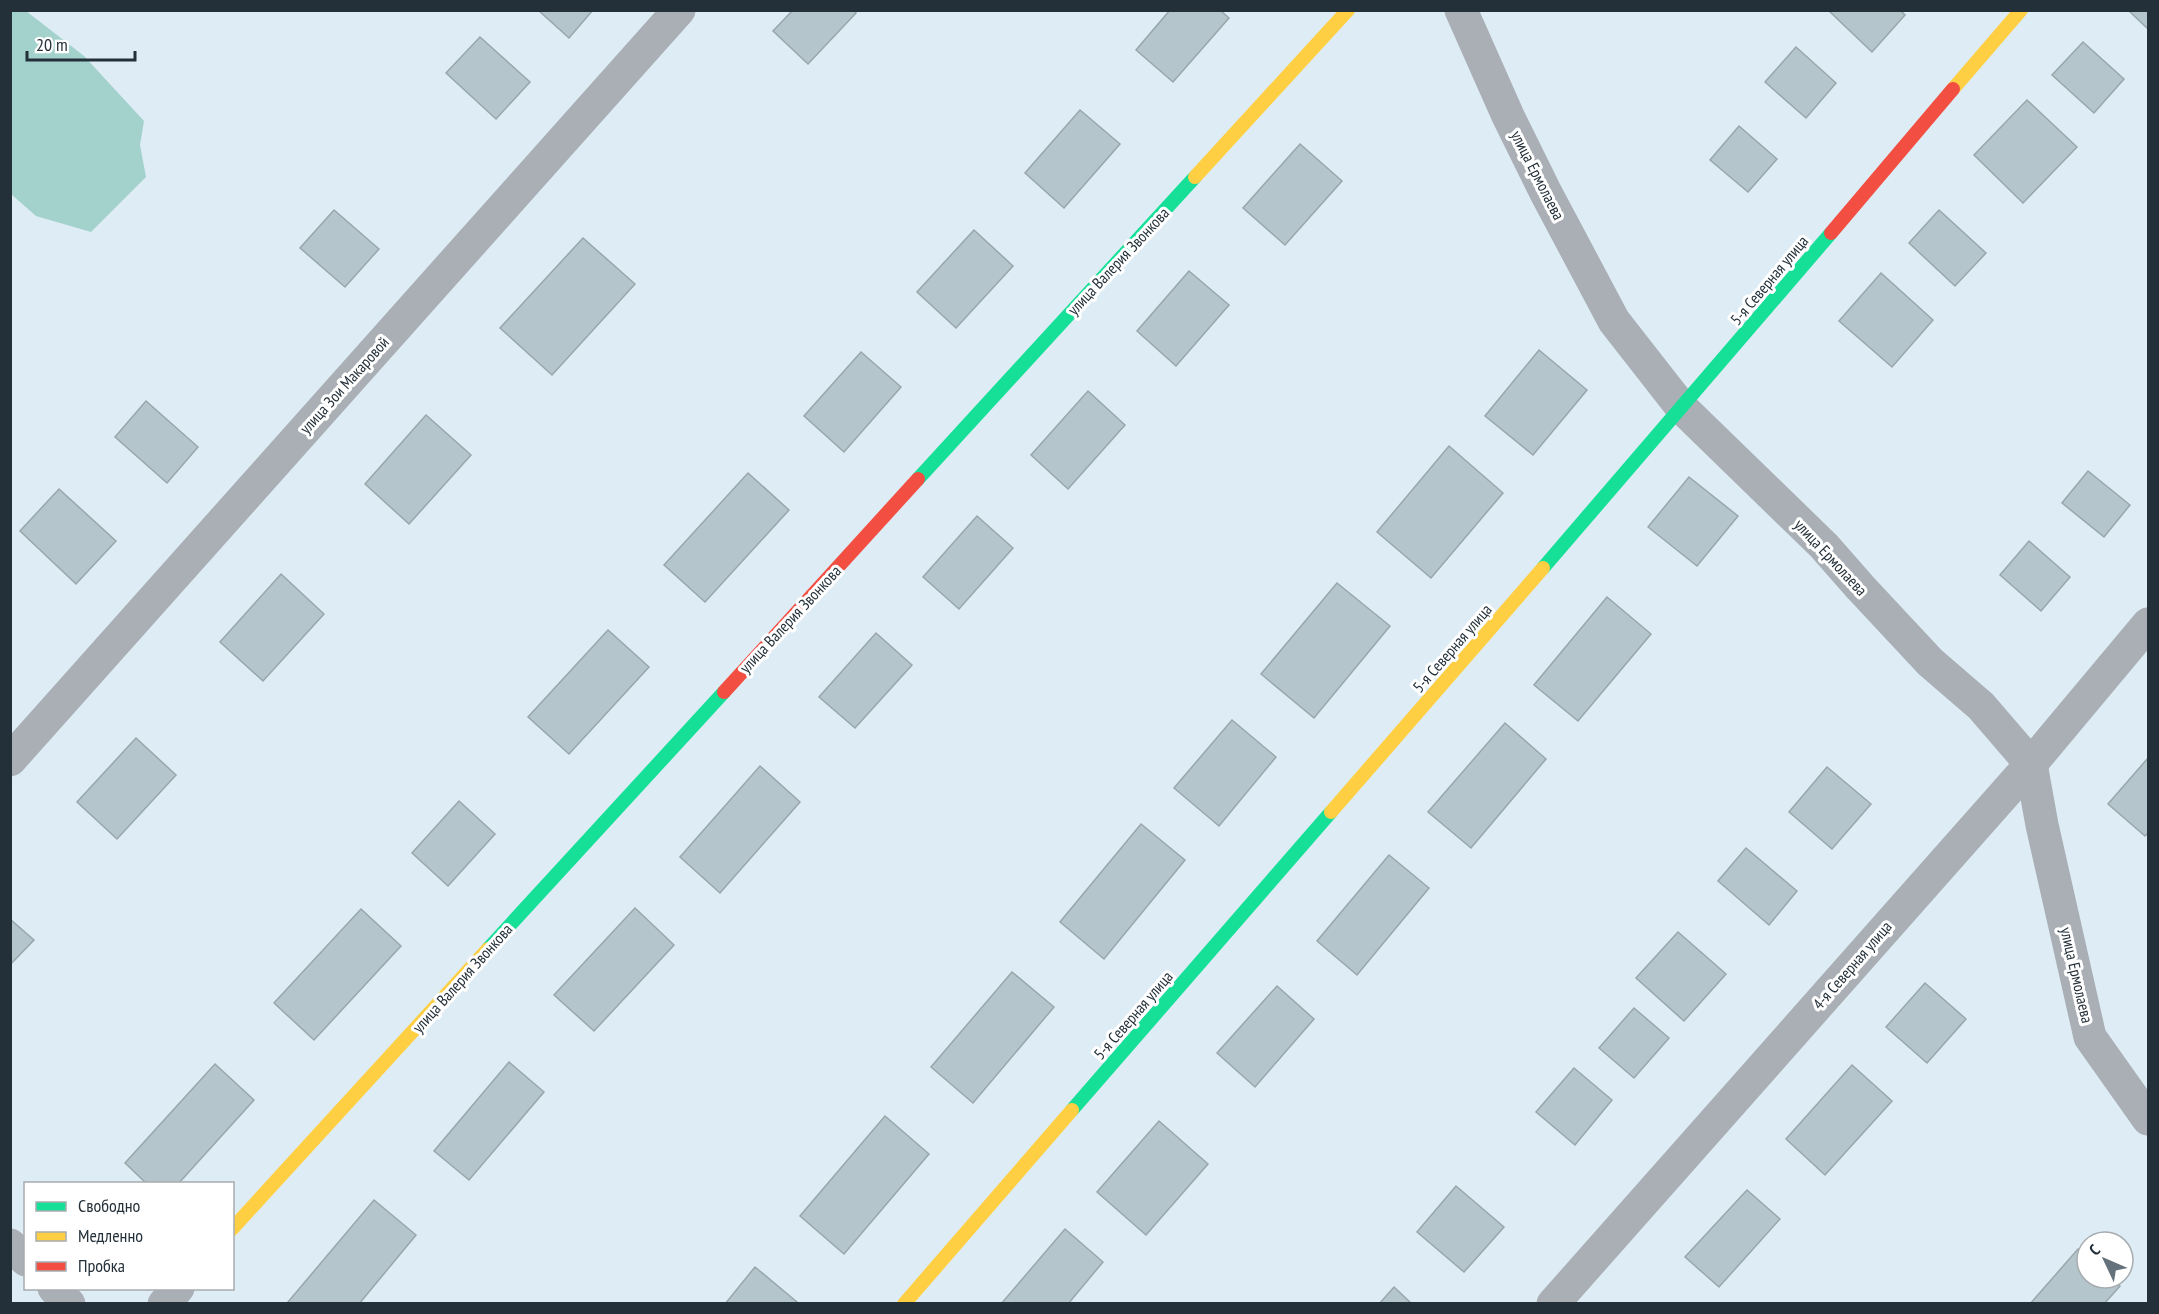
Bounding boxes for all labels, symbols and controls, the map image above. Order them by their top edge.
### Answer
scale bar [27,24,135,62]
text: 20 m [36,33,68,56]
street label: улица Ермолаева [1507,127,1569,223]
street label: улица Валерия Звонкова [1063,203,1173,319]
street label: 5-я Северная улица [1726,231,1812,329]
street label: улица Зои Макаровой [295,332,393,438]
street label: улица Ермолаева [1790,514,1872,600]
street label: улица Валерия Звонкова [735,561,845,677]
street label: 5-я Северная улица [1408,600,1496,696]
street label: 4-я Северная улица [1808,917,1896,1013]
street label: улица Валерия Звонкова [408,919,516,1037]
street label: улица Ермолаева [2056,925,2098,1025]
street label: 5-я Северная улица [1089,967,1177,1063]
legend [24,1182,234,1290]
text: Свободно [78,1194,141,1217]
text: Медленно [78,1224,143,1247]
north arrow [2075,1230,2135,1290]
text: С [2084,1240,2104,1259]
text: Пробка [78,1254,125,1277]

